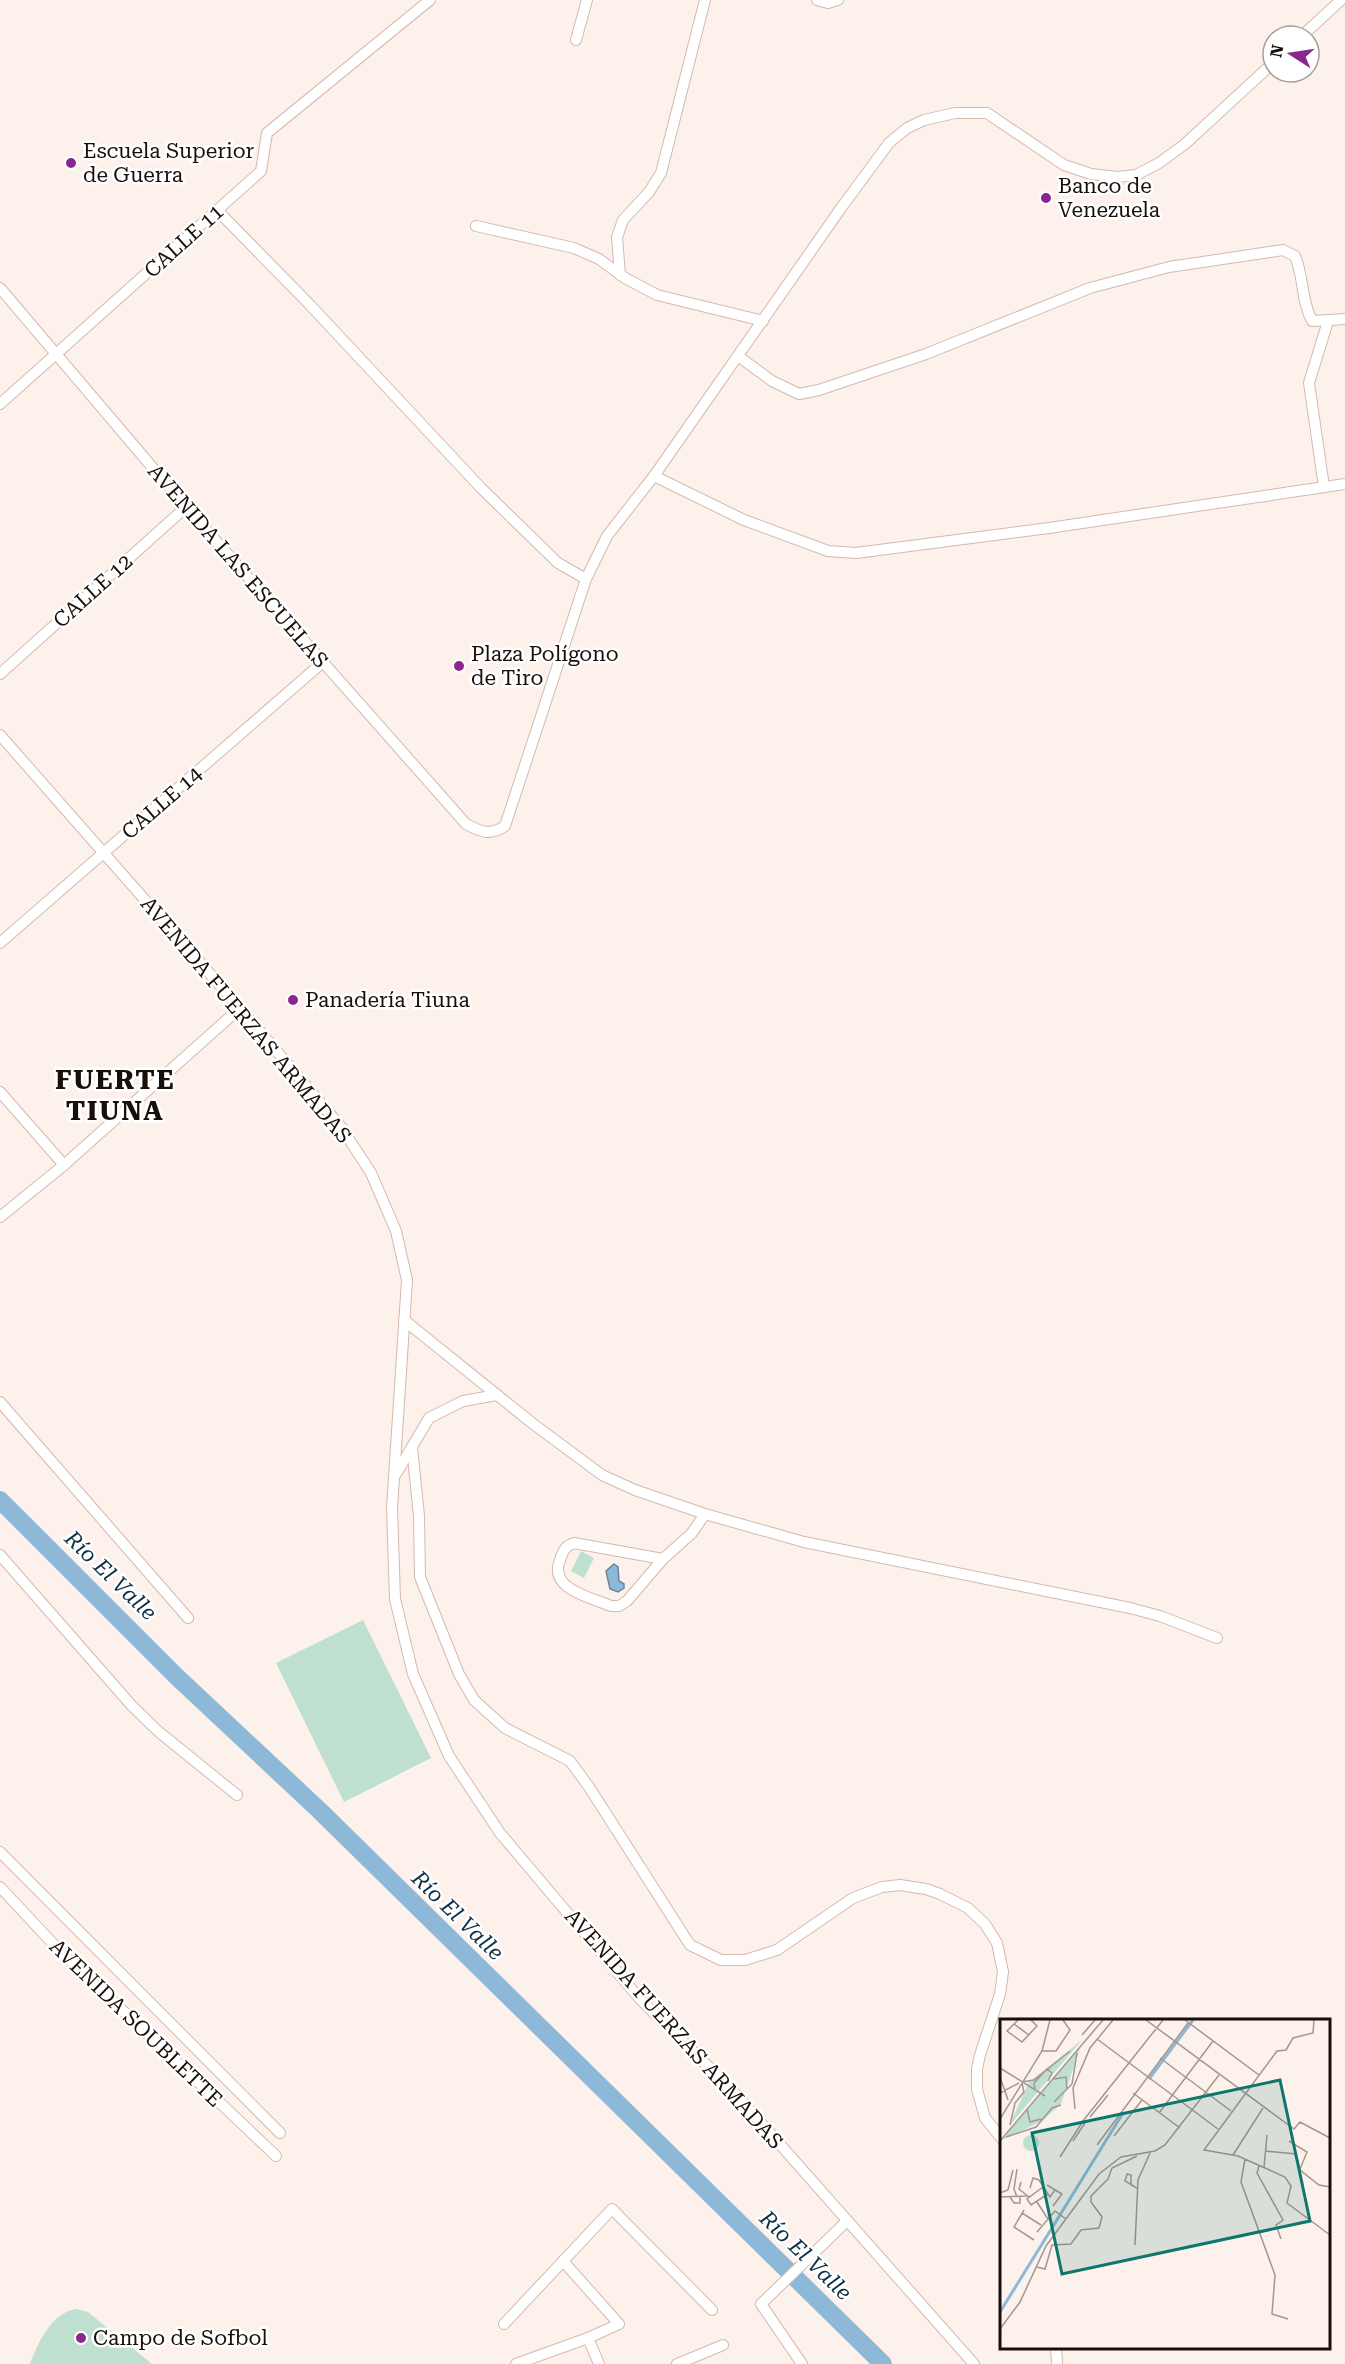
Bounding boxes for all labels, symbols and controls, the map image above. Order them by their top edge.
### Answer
north arrow [1261,24,1321,84]
text: N [1266,43,1287,59]
place label: Escuela Superior de Guerra [83,139,255,187]
marker: Escuela Superior de Guerra [64,156,78,170]
place label: Banco de Venezuela [1058,174,1161,222]
marker: Banco de Venezuela [1039,191,1053,205]
street label: CALLE 11 [140,199,228,283]
street label: AVENIDA LAS ESCUELAS [143,459,333,673]
street label: CALLE 12 [49,549,137,633]
place label: Plaza Polígono de Tiro [471,642,619,690]
marker: Plaza Polígono de Tiro [452,659,466,673]
street label: CALLE 14 [117,762,207,844]
street label: AVENIDA FUERZAS ARMADAS [136,892,356,1148]
place label: Panadería Tiuna [305,988,470,1012]
marker: Panadería Tiuna [286,993,300,1007]
district label: FUERTE TIUNA [55,1064,175,1127]
water label: Río El Valle [59,1525,162,1625]
water label: Río El Valle [406,1865,509,1965]
street label: AVENIDA FUERZAS ARMADAS [560,1904,788,2154]
street label: AVENIDA SOUBLETTE [45,1934,227,2112]
inset map [1000,2019,1330,2349]
water label: Río El Valle [754,2205,857,2305]
place label: Campo de Sofbol [93,2326,268,2350]
marker: Campo de Sofbol [74,2331,88,2345]

